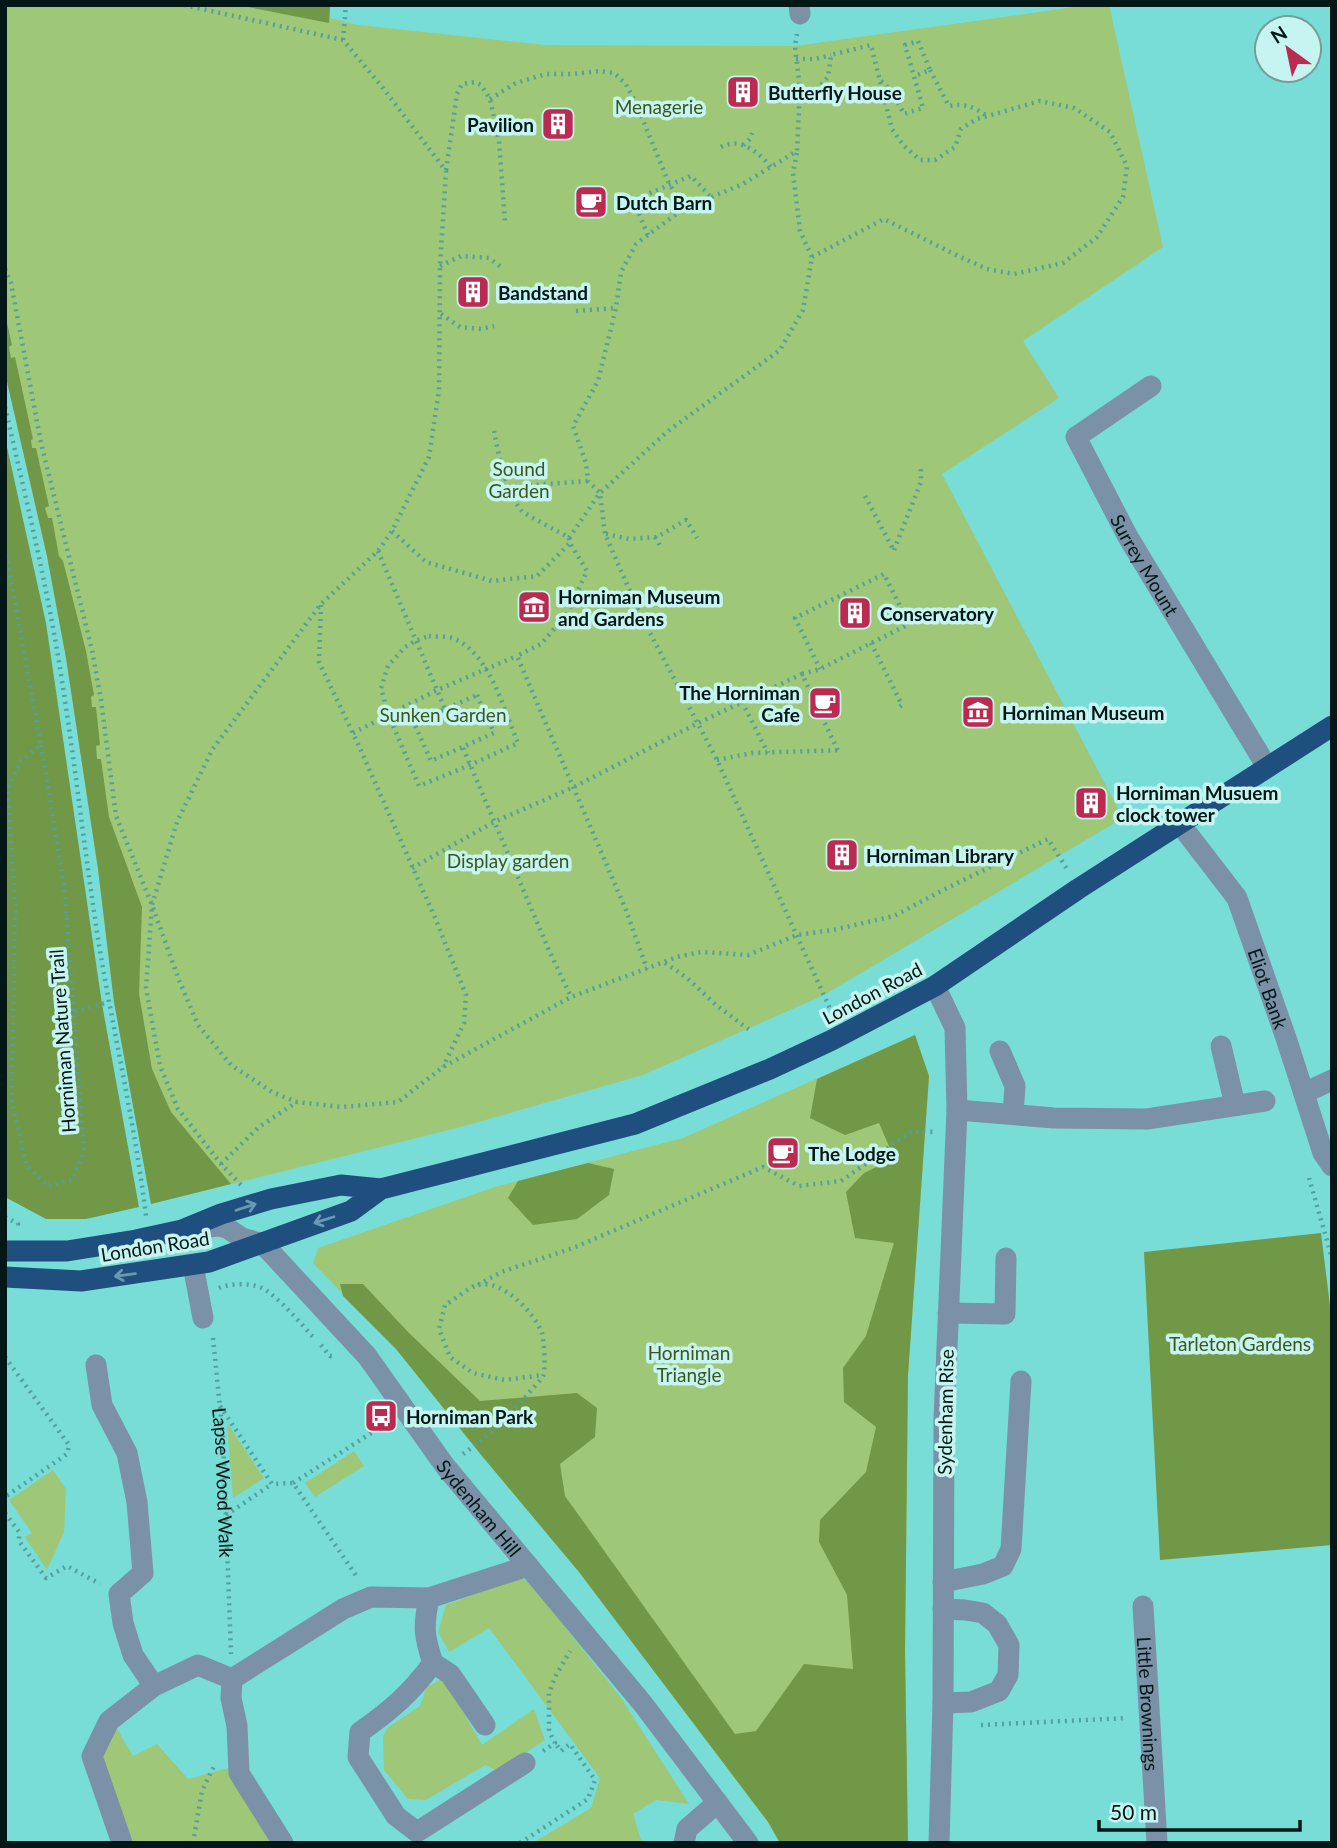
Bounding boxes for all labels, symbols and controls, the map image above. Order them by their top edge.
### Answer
north arrow [1253,14,1323,84]
text: N [1266,21,1291,48]
building icon: Butterfly House [724,73,762,111]
place label: Butterfly House [768,81,902,104]
park label: Menagerie [615,95,703,118]
building icon: Pavilion [539,105,577,143]
place label: Pavilion [467,113,534,136]
cafe icon: Dutch Barn [572,183,610,221]
place label: Dutch Barn [616,191,712,214]
building icon: Bandstand [454,273,492,311]
place label: Bandstand [498,281,588,304]
park label: Sound Garden [488,457,550,502]
street label: Surrey Mount [1106,510,1184,620]
place label: Horniman Museum and Gardens [558,585,720,630]
museum icon: Horniman Museum and Gardens [515,588,553,626]
building icon: Conservatory [836,594,874,632]
place label: Conservatory [880,602,995,625]
place label: The Horniman Cafe [679,681,800,726]
cafe icon: The Horniman Cafe [806,684,844,722]
museum icon: Horniman Museum [959,693,997,731]
place label: Horniman Museum [1002,701,1164,724]
park label: Sunken Garden [379,703,507,726]
place label: Horniman Musuem clock tower [1116,781,1278,826]
building icon: Horniman Musuem clock tower [1072,784,1110,822]
building icon: Horniman Library [823,836,861,874]
place label: Horniman Library [866,844,1015,867]
park label: Display garden [447,849,569,872]
street label: Eliot Bank [1244,945,1293,1032]
street label: Horniman Nature Trail [44,949,80,1133]
street label: London Road [818,957,926,1029]
cafe icon: The Lodge [764,1134,802,1172]
place label: The Lodge [808,1142,896,1165]
one-way arrow [234,1200,256,1212]
one-way arrow [314,1215,336,1227]
street label: London Road [99,1226,211,1266]
one-way arrow [114,1268,137,1281]
park label: Tarleton Gardens [1169,1332,1311,1355]
park label: Horniman Triangle [648,1341,730,1386]
street label: Sydenham Rise [932,1349,958,1475]
bus stop icon: Horniman Park [362,1397,400,1435]
place label: Horniman Park [406,1405,534,1428]
street label: Lapse Wood Walk [209,1406,239,1558]
street label: Sydenham Hill [432,1455,527,1561]
street label: Little Brownings [1133,1636,1164,1772]
scale bar [1099,1788,1300,1832]
text: 50 m [1110,1799,1157,1824]

